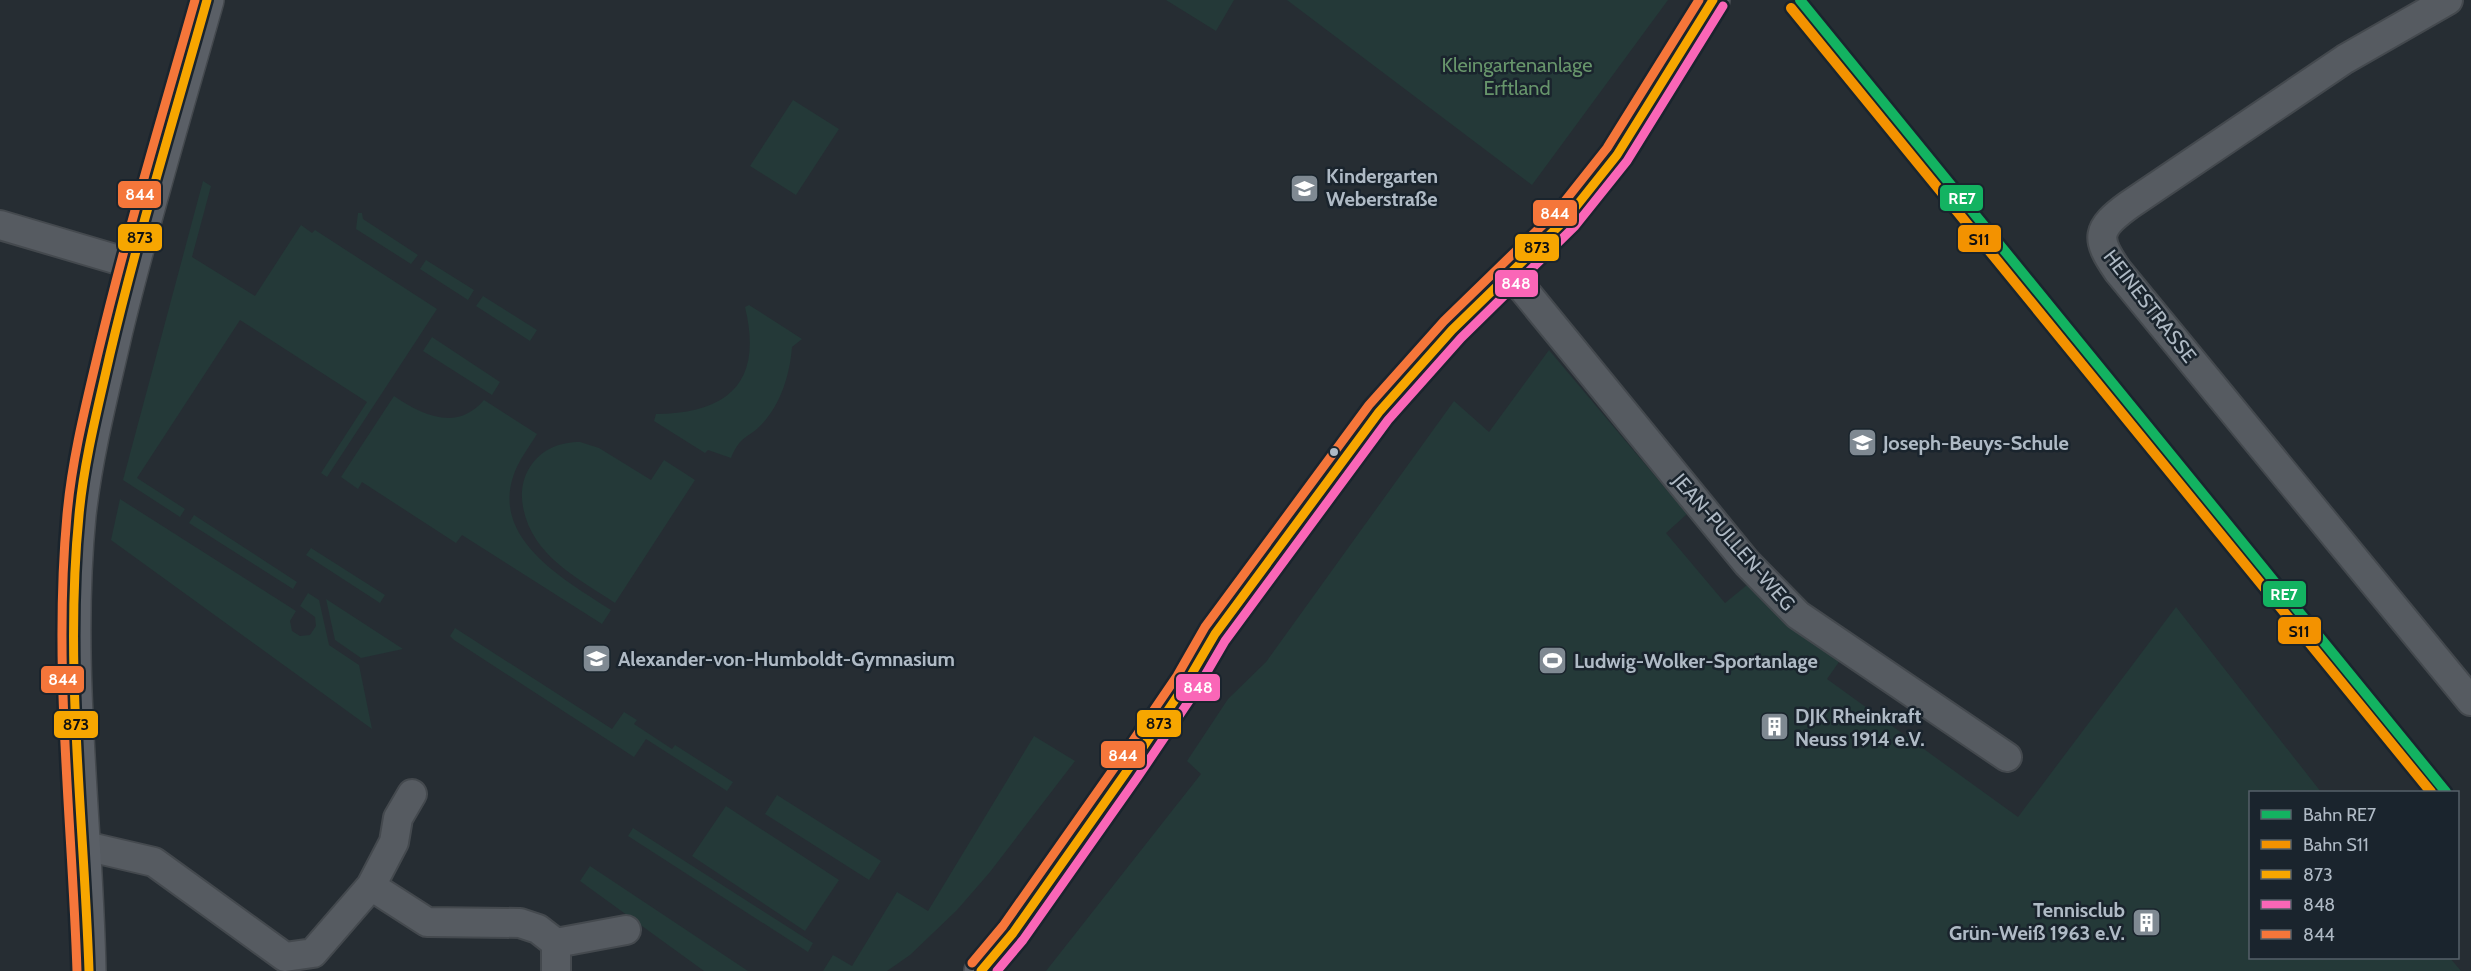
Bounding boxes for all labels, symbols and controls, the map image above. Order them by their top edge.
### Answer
park label: Kleingartenanlage Erftland [1442,53,1592,100]
place label: Kindergarten Weberstraße [1326,164,1438,211]
school or university icon: Kindergarten Weberstraße [1289,172,1321,204]
line badge: 844 [117,180,162,209]
line badge: RE7 [1939,184,1984,212]
text: 844 [125,185,155,204]
text: RE7 [1948,189,1976,208]
line badge: 844 [1532,199,1578,227]
text: 844 [1540,204,1570,223]
line badge: 873 [117,223,163,252]
line badge: S11 [1957,224,2002,253]
text: 873 [127,228,153,247]
text: S11 [1968,230,1990,249]
line badge: 873 [1514,233,1560,262]
text: 873 [1524,238,1550,257]
street label: HEINESTRASSE [2098,245,2202,367]
line badge: 848 [1494,269,1539,298]
text: 848 [1501,274,1531,293]
school or university icon: Joseph-Beuys-Schule [1846,427,1878,459]
place label: Joseph-Beuys-Schule [1882,431,2069,455]
unlabelled marker [1328,446,1340,458]
street label: JEAN-PULLEN-WEG [1667,468,1800,615]
line badge: RE7 [2262,580,2307,608]
text: RE7 [2270,585,2298,604]
line badge: S11 [2277,616,2322,645]
text: S11 [2288,622,2310,641]
school or university icon: Alexander-von-Humboldt-Gymnasium [581,643,613,675]
sports icon: Ludwig-Wolker-Sportanlage [1537,645,1569,677]
place label: Alexander-von-Humboldt-Gymnasium [618,647,955,671]
place label: Ludwig-Wolker-Sportanlage [1574,649,1818,673]
line badge: 844 [40,665,85,694]
text: 844 [48,670,78,689]
line badge: 848 [1175,673,1221,702]
text: 848 [1183,678,1213,697]
place label: DJK Rheinkraft Neuss 1914 e.V. [1795,704,1925,751]
line badge: 873 [1136,709,1182,738]
line badge: 873 [53,710,99,739]
building icon: DJK Rheinkraft Neuss 1914 e.V. [1758,711,1790,743]
text: 873 [1146,714,1172,733]
text: 873 [63,715,89,734]
line badge: 844 [1100,740,1146,769]
text: 844 [1108,746,1138,765]
legend [2249,791,2459,959]
text: Bahn RE7 [2303,804,2376,826]
text: Bahn S11 [2303,834,2369,856]
text: 873 [2303,864,2333,886]
text: 848 [2303,894,2335,916]
place label: Tennisclub Grün-Weiß 1963 e.V. [1949,898,2125,945]
building icon: Tennisclub Grün-Weiß 1963 e.V. [2130,906,2162,938]
text: 844 [2303,924,2335,946]

